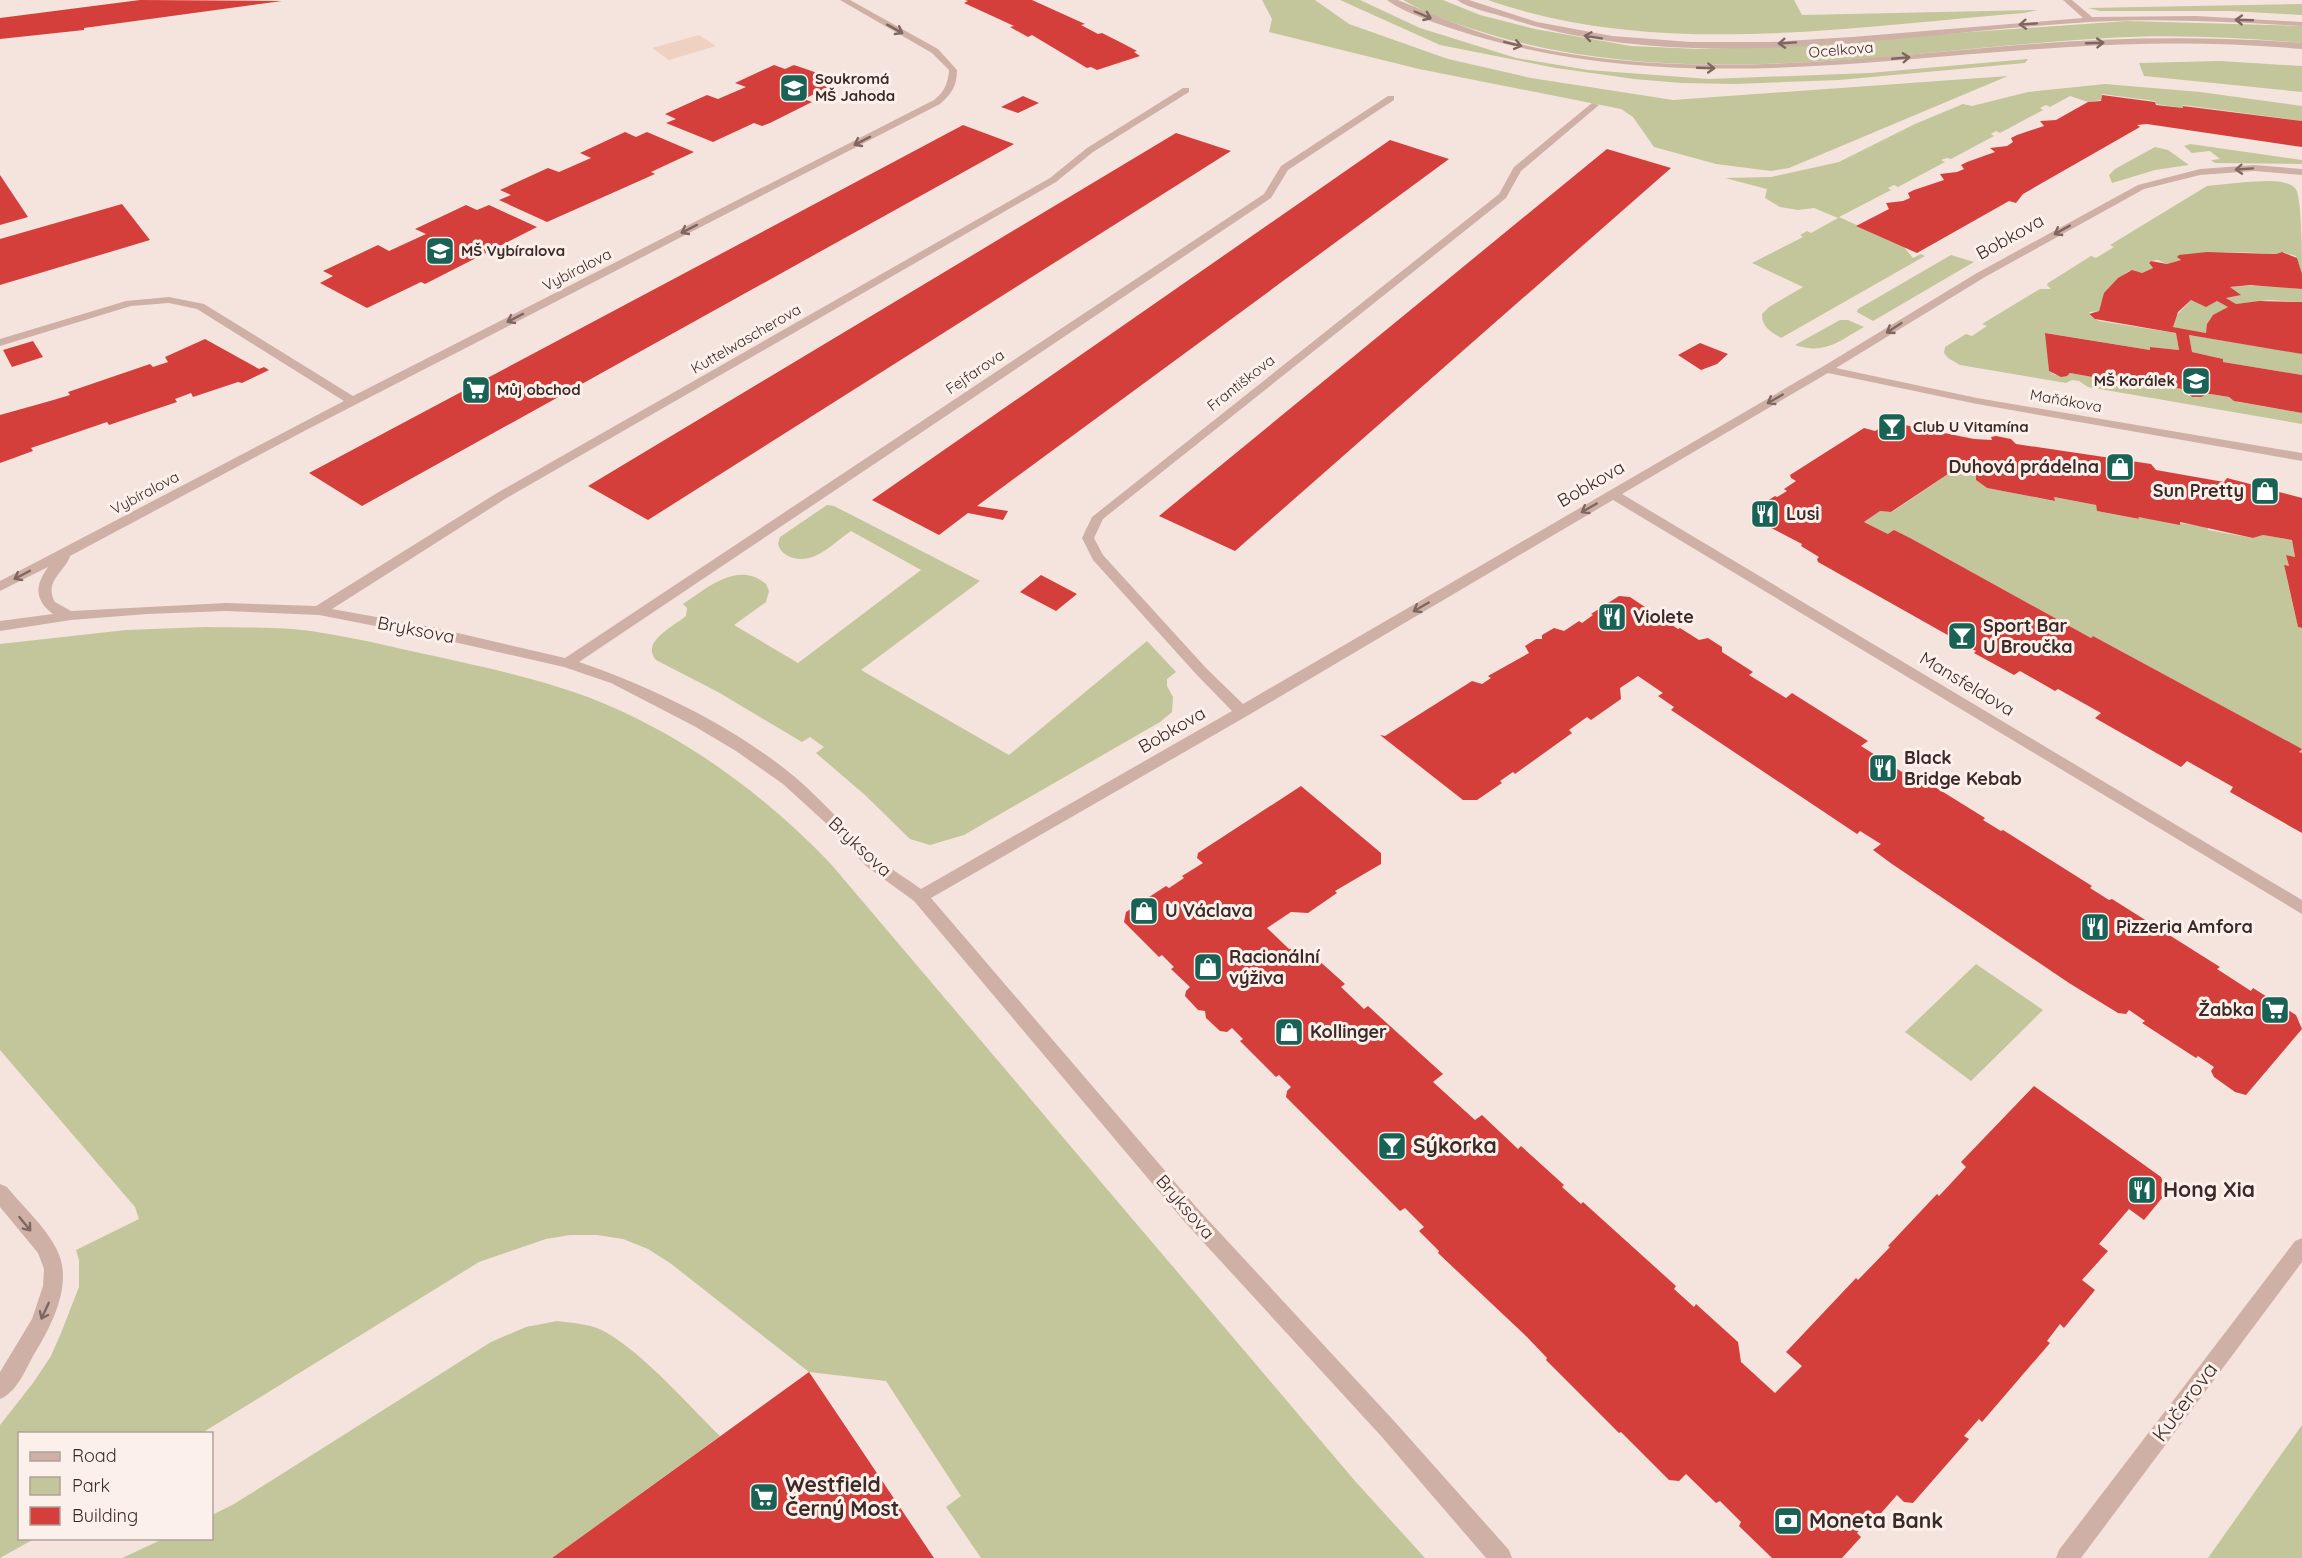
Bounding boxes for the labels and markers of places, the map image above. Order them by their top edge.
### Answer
place label: Soukromá MŠ Jahoda [815,69,895,105]
school or university icon: Soukromá MŠ Jahoda [778,72,810,104]
school or university icon: MŠ Vybíralova [424,235,456,267]
place label: MŠ Vybíralova [461,241,565,260]
school or university icon: MŠ Korálek [2180,365,2212,397]
place label: MŠ Korálek [2094,371,2175,390]
supermarket icon: Můj obchod [460,374,492,406]
place label: Můj obchod [497,380,581,399]
bar icon: Club U Vitamína [1876,411,1908,443]
place label: Club U Vitamína [1913,417,2029,436]
shop icon: Duhová prádelna [2104,451,2136,483]
place label: Duhová prádelna [1948,455,2099,478]
shop icon: Sun Pretty [2249,475,2281,507]
place label: Sun Pretty [2153,479,2244,502]
restaurant icon: Lusi [1749,498,1781,530]
place label: Lusi [1786,502,1820,525]
restaurant icon: Violete [1596,601,1628,633]
place label: Violete [1633,605,1694,628]
place label: Sport Bar U Broučka [1983,614,2073,658]
bar icon: Sport Bar U Broučka [1946,620,1978,652]
place label: Black Bridge Kebab [1904,746,2022,790]
restaurant icon: Black Bridge Kebab [1867,752,1899,784]
shop icon: U Václava [1128,895,1160,927]
place label: U Václava [1165,899,1253,922]
restaurant icon: Pizzeria Amfora [2079,911,2111,943]
place label: Pizzeria Amfora [2116,915,2253,938]
place label: Racionální výživa [1229,945,1320,989]
shop icon: Racionální výživa [1192,951,1224,983]
supermarket icon: Žabka [2259,994,2291,1026]
place label: Žabka [2198,998,2254,1021]
shop icon: Kollinger [1273,1016,1305,1048]
place label: Kollinger [1310,1020,1387,1043]
bar icon: Sýkorka [1376,1130,1408,1162]
place label: Sýkorka [1413,1132,1497,1158]
restaurant icon: Hong Xia [2126,1174,2158,1206]
place label: Hong Xia [2163,1176,2255,1202]
place label: Westfield Černý Most [785,1471,899,1521]
supermarket icon: Westfield Černý Most [748,1481,780,1513]
bank icon: Moneta Bank [1772,1505,1804,1537]
place label: Moneta Bank [1809,1507,1943,1533]

